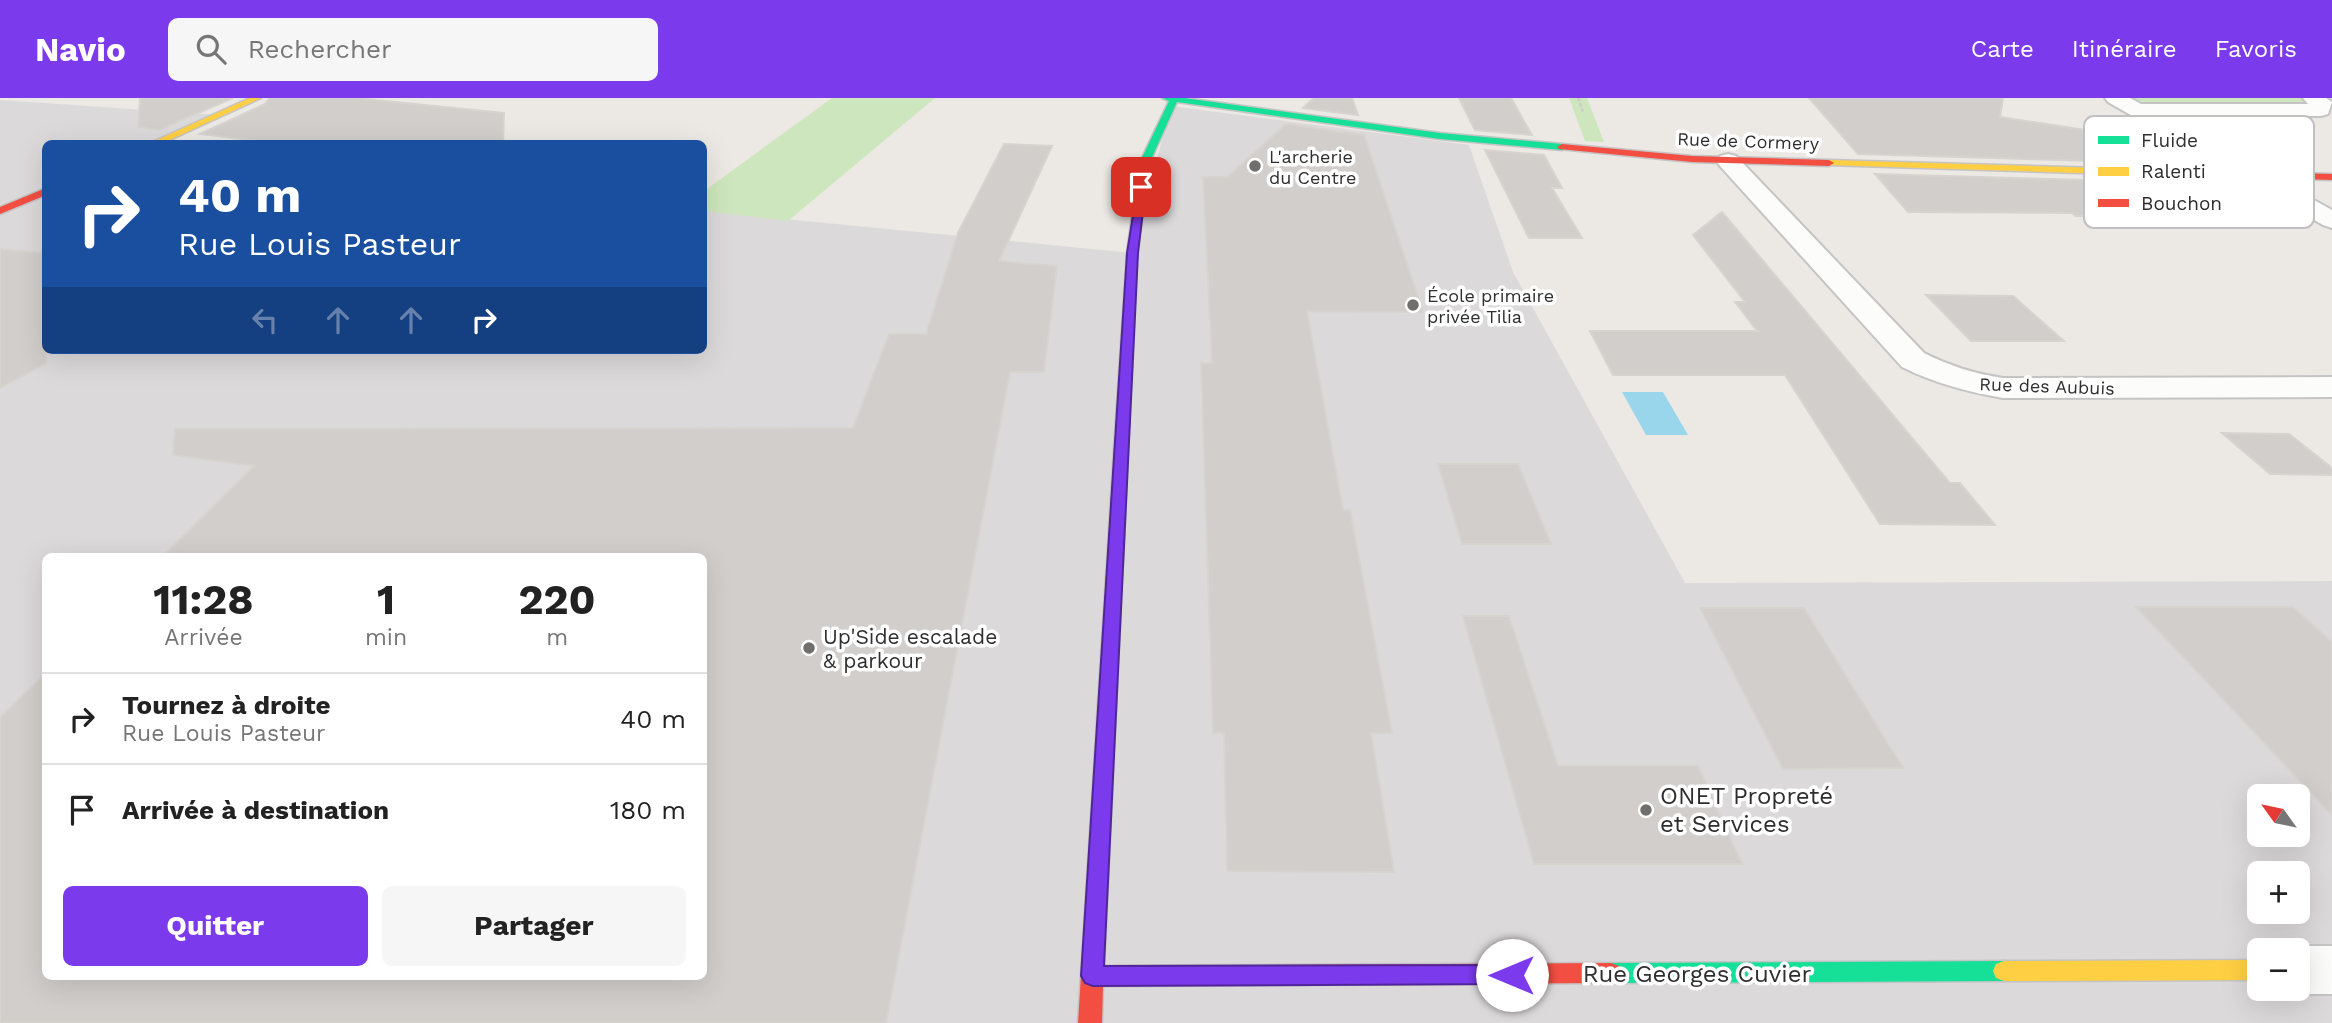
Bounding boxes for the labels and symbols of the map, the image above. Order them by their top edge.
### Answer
legend [2084,116,2314,228]
street label: Rue de Cormery [1677,128,1820,154]
text: Fluide [2141,129,2198,152]
place label: L'archerie du Centre [1269,146,1356,188]
pin [1111,157,1171,217]
marker: L'archerie du Centre [1247,158,1263,174]
text: Ralenti [2141,160,2206,183]
text: Bouchon [2141,192,2222,215]
place label: École primaire privée Tilia [1427,285,1554,327]
marker: École primaire privée Tilia [1405,297,1421,313]
street label: Rue des Aubuis [1979,373,2115,399]
place label: Up'Side escalade & parkour [823,624,997,673]
marker: Up'Side escalade & parkour [801,640,817,656]
place label: ONET Propreté et Services [1660,782,1833,838]
north arrow [2247,784,2310,847]
marker: ONET Propreté et Services [1638,802,1654,818]
position arrow [1475,938,1549,1012]
street label: Rue Georges Cuvier [1583,960,1811,988]

